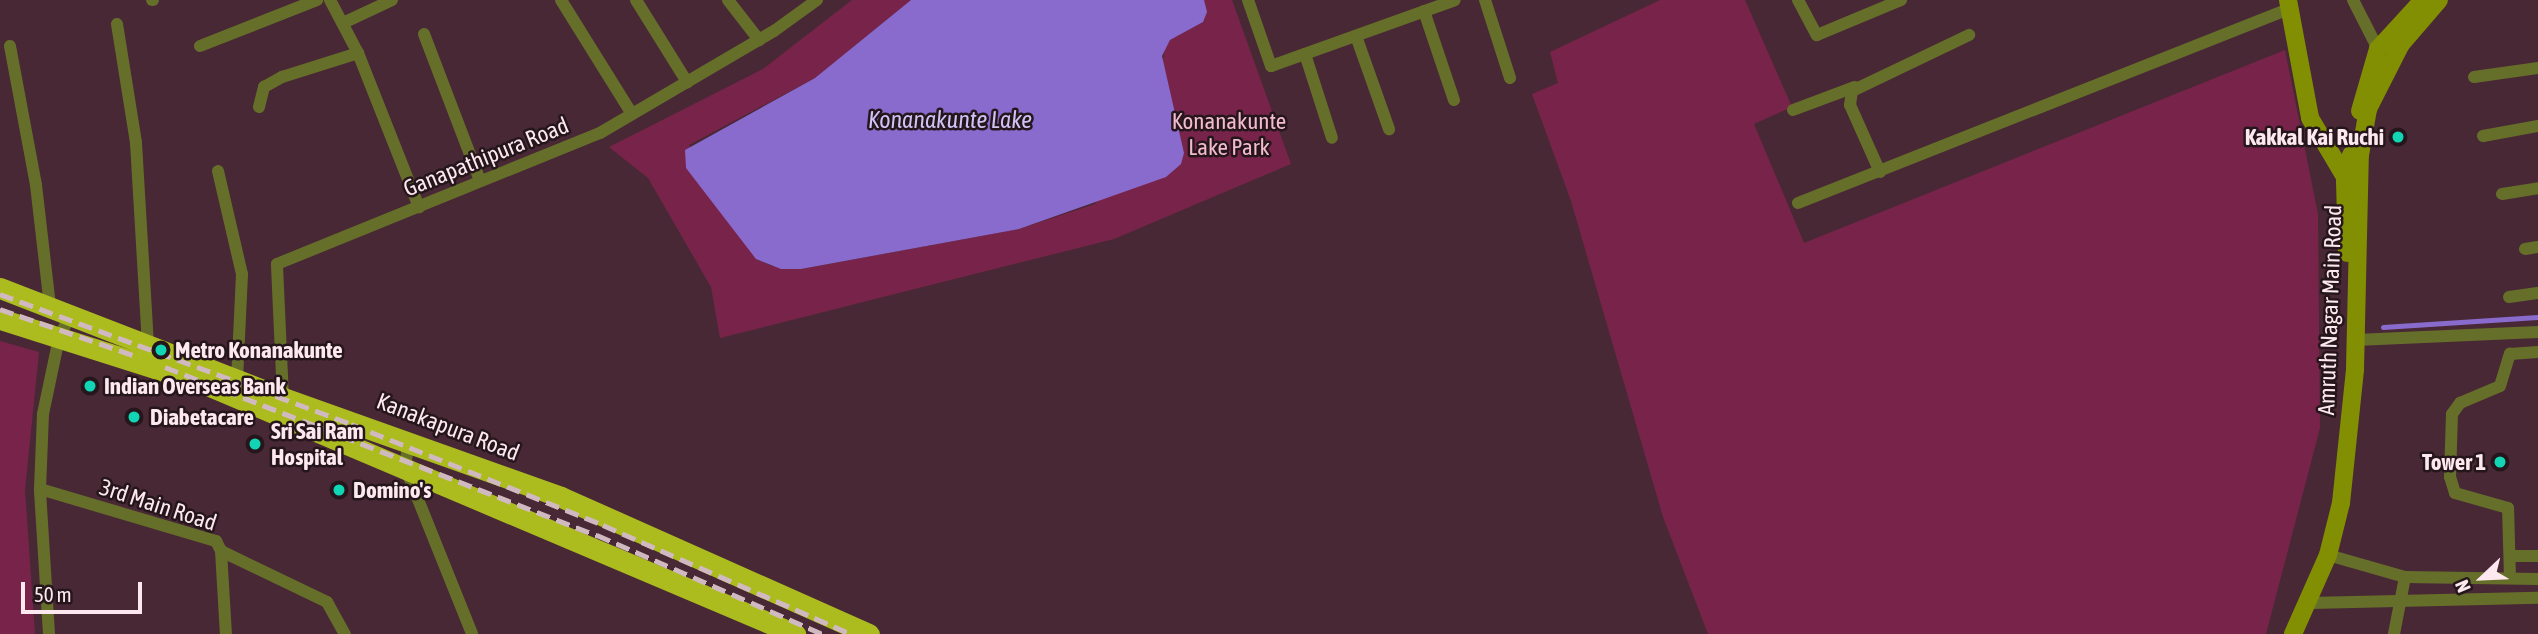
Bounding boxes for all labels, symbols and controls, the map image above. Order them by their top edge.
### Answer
water label: Konanakunte Lake [868,106,1032,134]
park label: Konanakunte Lake Park [1172,107,1286,161]
street label: Ganapathipura Road [399,111,573,203]
place label: Kakkal Kai Ruchi [2245,123,2384,151]
marker: Kakkal Kai Ruchi [2390,129,2406,145]
street label: Amruth Nagar Main Road [2313,204,2347,416]
place label: Metro Konanakunte [175,336,343,364]
marker: Metro Konanakunte [153,342,169,358]
place label: Indian Overseas Bank [104,372,286,400]
marker: Indian Overseas Bank [82,378,98,394]
street label: Kanakapura Road [373,387,523,467]
place label: Diabetacare [150,403,254,431]
marker: Diabetacare [124,407,144,427]
place label: Sri Sai Ram Hospital [271,417,363,471]
marker: Sri Sai Ram Hospital [245,434,265,454]
place label: Tower 1 [2422,448,2486,476]
marker: Tower 1 [2492,454,2508,470]
street label: 3rd Main Road [96,473,220,537]
place label: Domino's [353,476,431,504]
marker: Domino's [331,482,347,498]
north arrow [2447,543,2517,613]
scale bar [24,568,145,612]
text: N [2450,577,2475,596]
text: 50 m [34,582,72,606]

